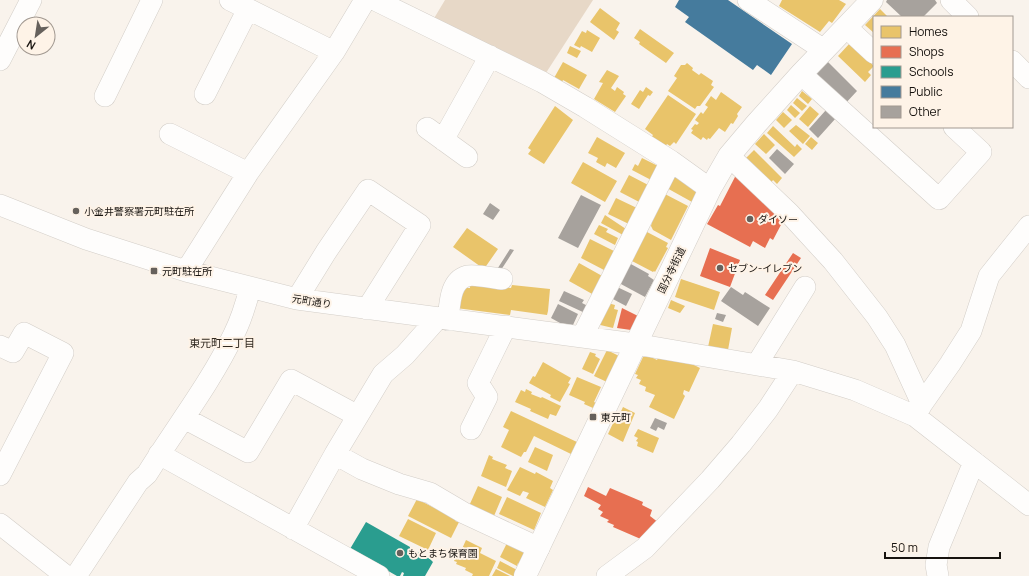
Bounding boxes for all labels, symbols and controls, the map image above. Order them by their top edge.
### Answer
north arrow [16,16,56,56]
legend [873,16,1013,128]
text: Homes [909,23,948,40]
text: N [23,37,38,54]
text: Shops [909,43,944,60]
text: Schools [909,63,953,80]
text: Public [909,83,943,100]
text: Other [909,103,942,120]
place label: 小金井警察署元町駐在所 [84,204,194,218]
marker: 小金井警察署元町駐在所 [71,206,81,216]
place label: ダイソー [758,212,798,226]
marker: ダイソー [745,214,755,224]
street label: 国分寺街道 [654,244,688,296]
place label: セブン-イレブン [728,261,802,275]
marker: セブン-イレブン [715,263,725,273]
place label: 元町駐在所 [162,264,212,278]
marker: 元町駐在所 [149,266,159,276]
street label: 元町通り [291,291,333,311]
district label: 東元町二丁目 [189,335,255,350]
place label: 東元町 [601,410,631,424]
marker: 東元町 [588,412,598,422]
scale bar [885,534,1000,560]
text: 50 m [891,539,918,556]
place label: もとまち保育園 [408,546,478,560]
marker: もとまち保育園 [395,548,405,558]

